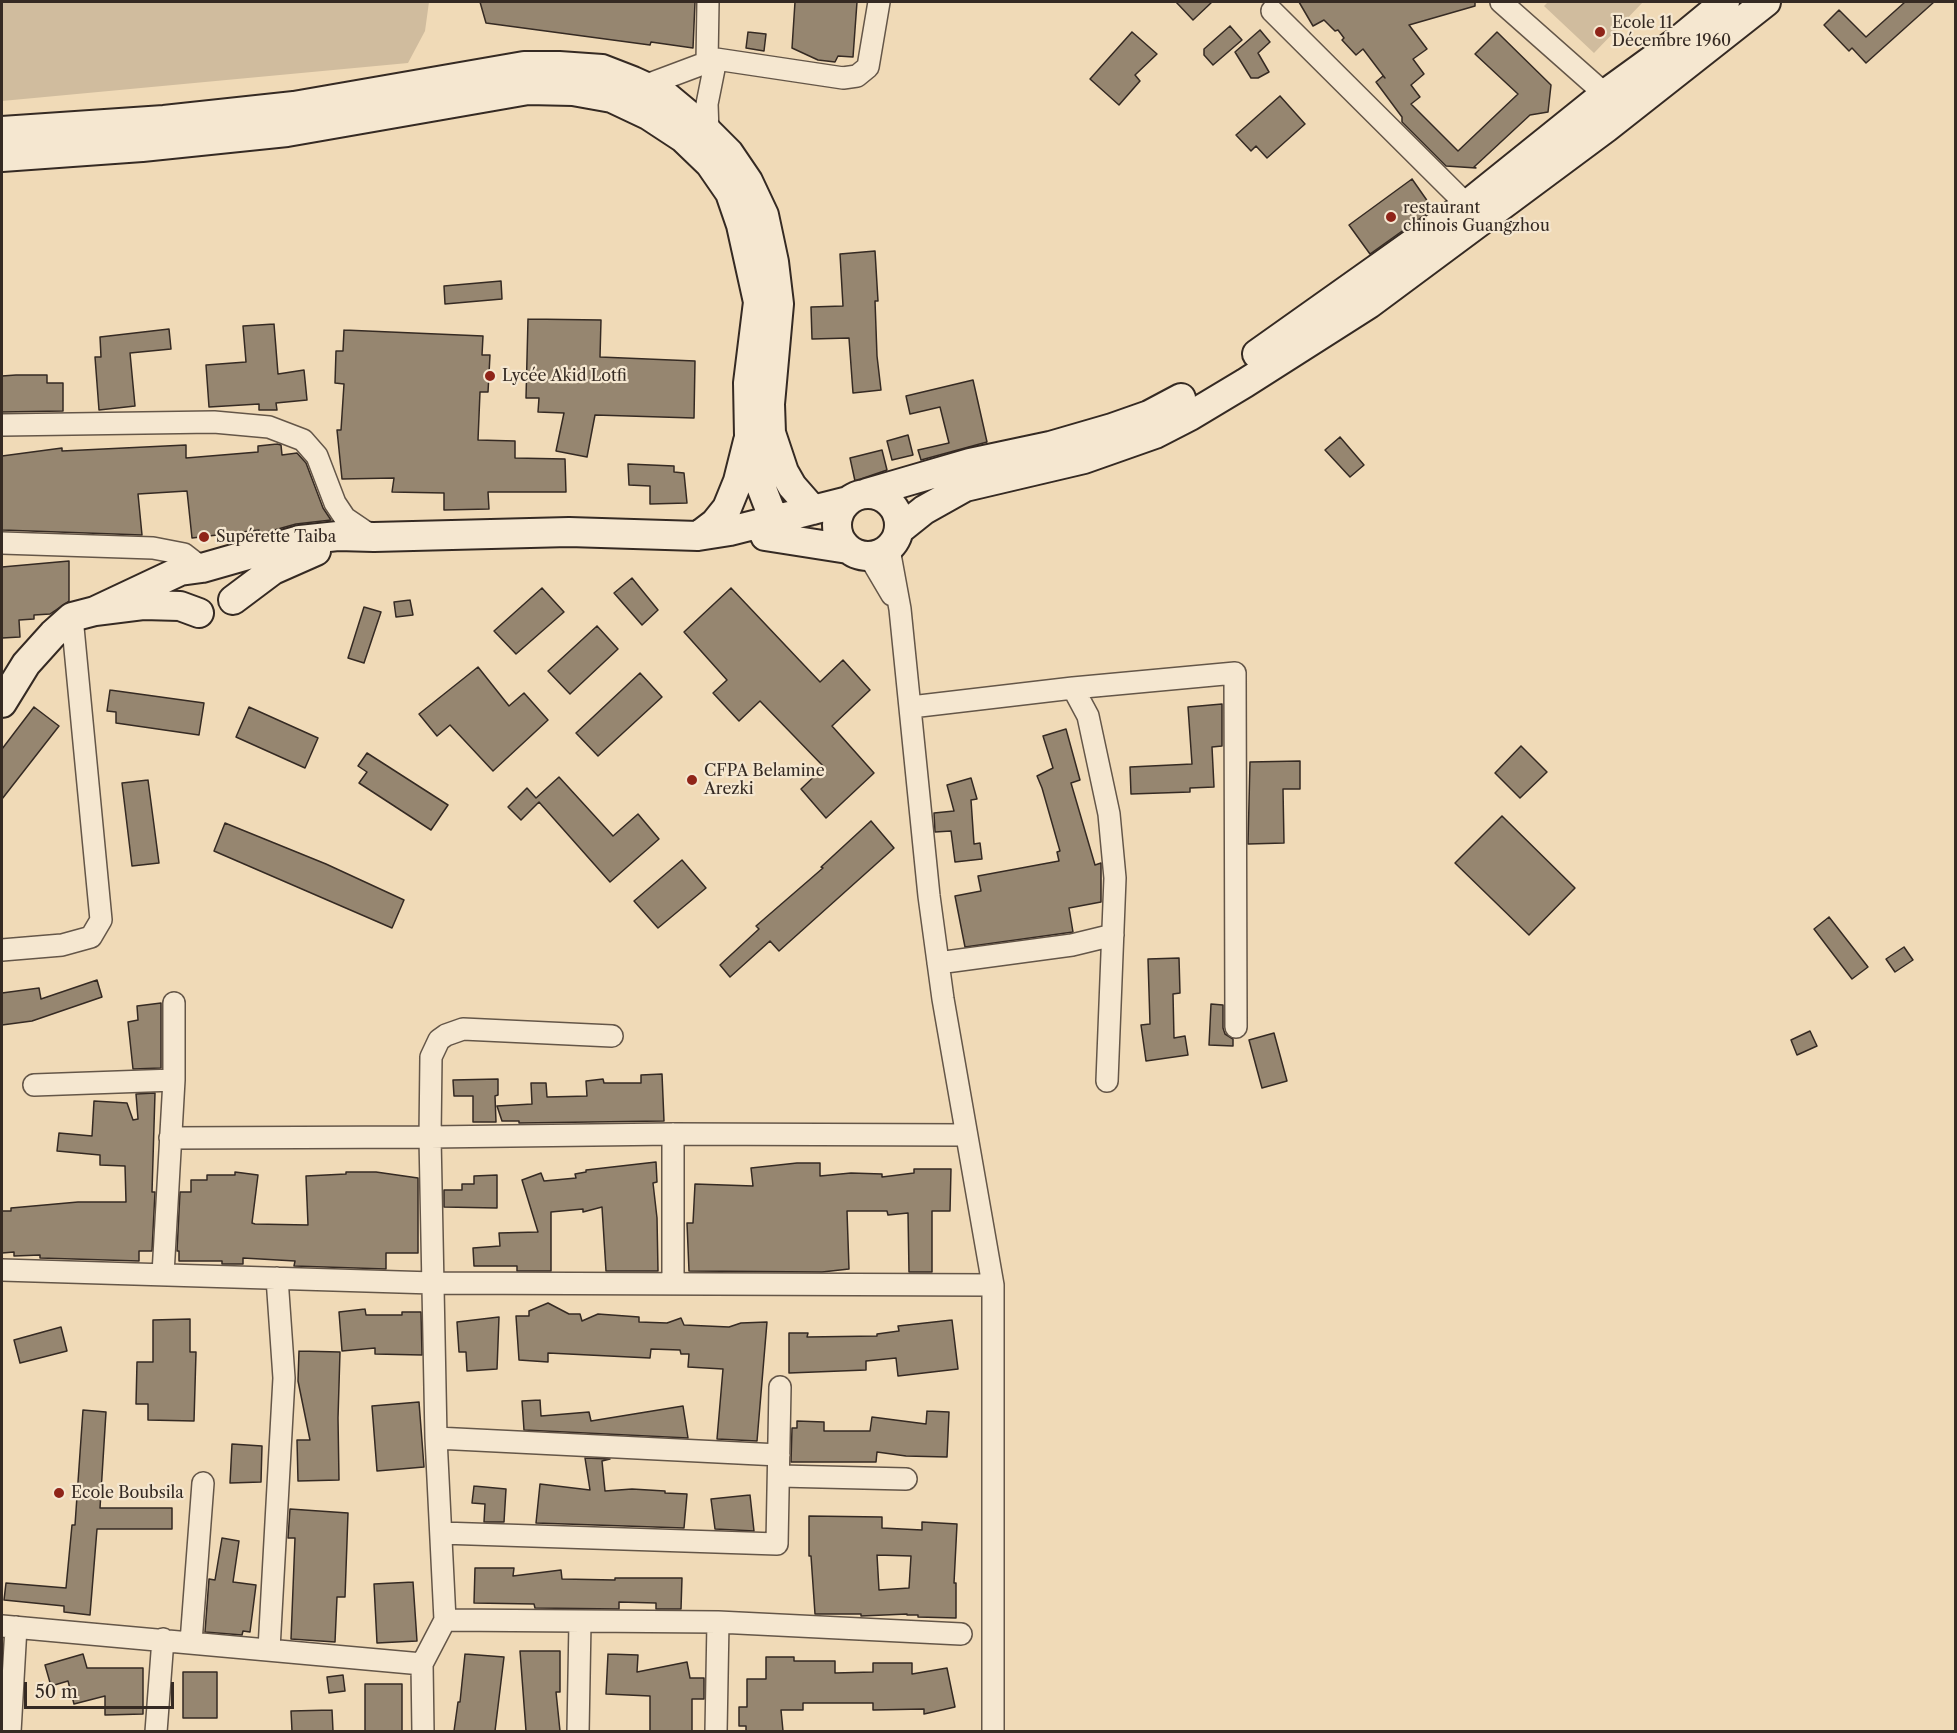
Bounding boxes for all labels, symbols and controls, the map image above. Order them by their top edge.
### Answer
place label: Ecole 11 Décembre 1960 [1612,13,1731,51]
marker: Ecole 11 Décembre 1960 [1593,25,1607,39]
place label: restaurant chinois Guangzhou [1403,198,1550,236]
marker: restaurant chinois Guangzhou [1384,210,1398,224]
place label: Lycée Akid Lotfi [502,366,627,386]
marker: Lycée Akid Lotfi [483,369,497,383]
place label: Supérette Taiba [216,527,336,547]
marker: Supérette Taiba [197,530,211,544]
place label: CFPA Belamine Arezki [704,761,825,799]
marker: CFPA Belamine Arezki [685,773,699,787]
place label: Ecole Boubsila [71,1483,184,1503]
marker: Ecole Boubsila [52,1486,66,1500]
scale bar [27,1670,177,1708]
text: 50 m [35,1681,78,1703]

